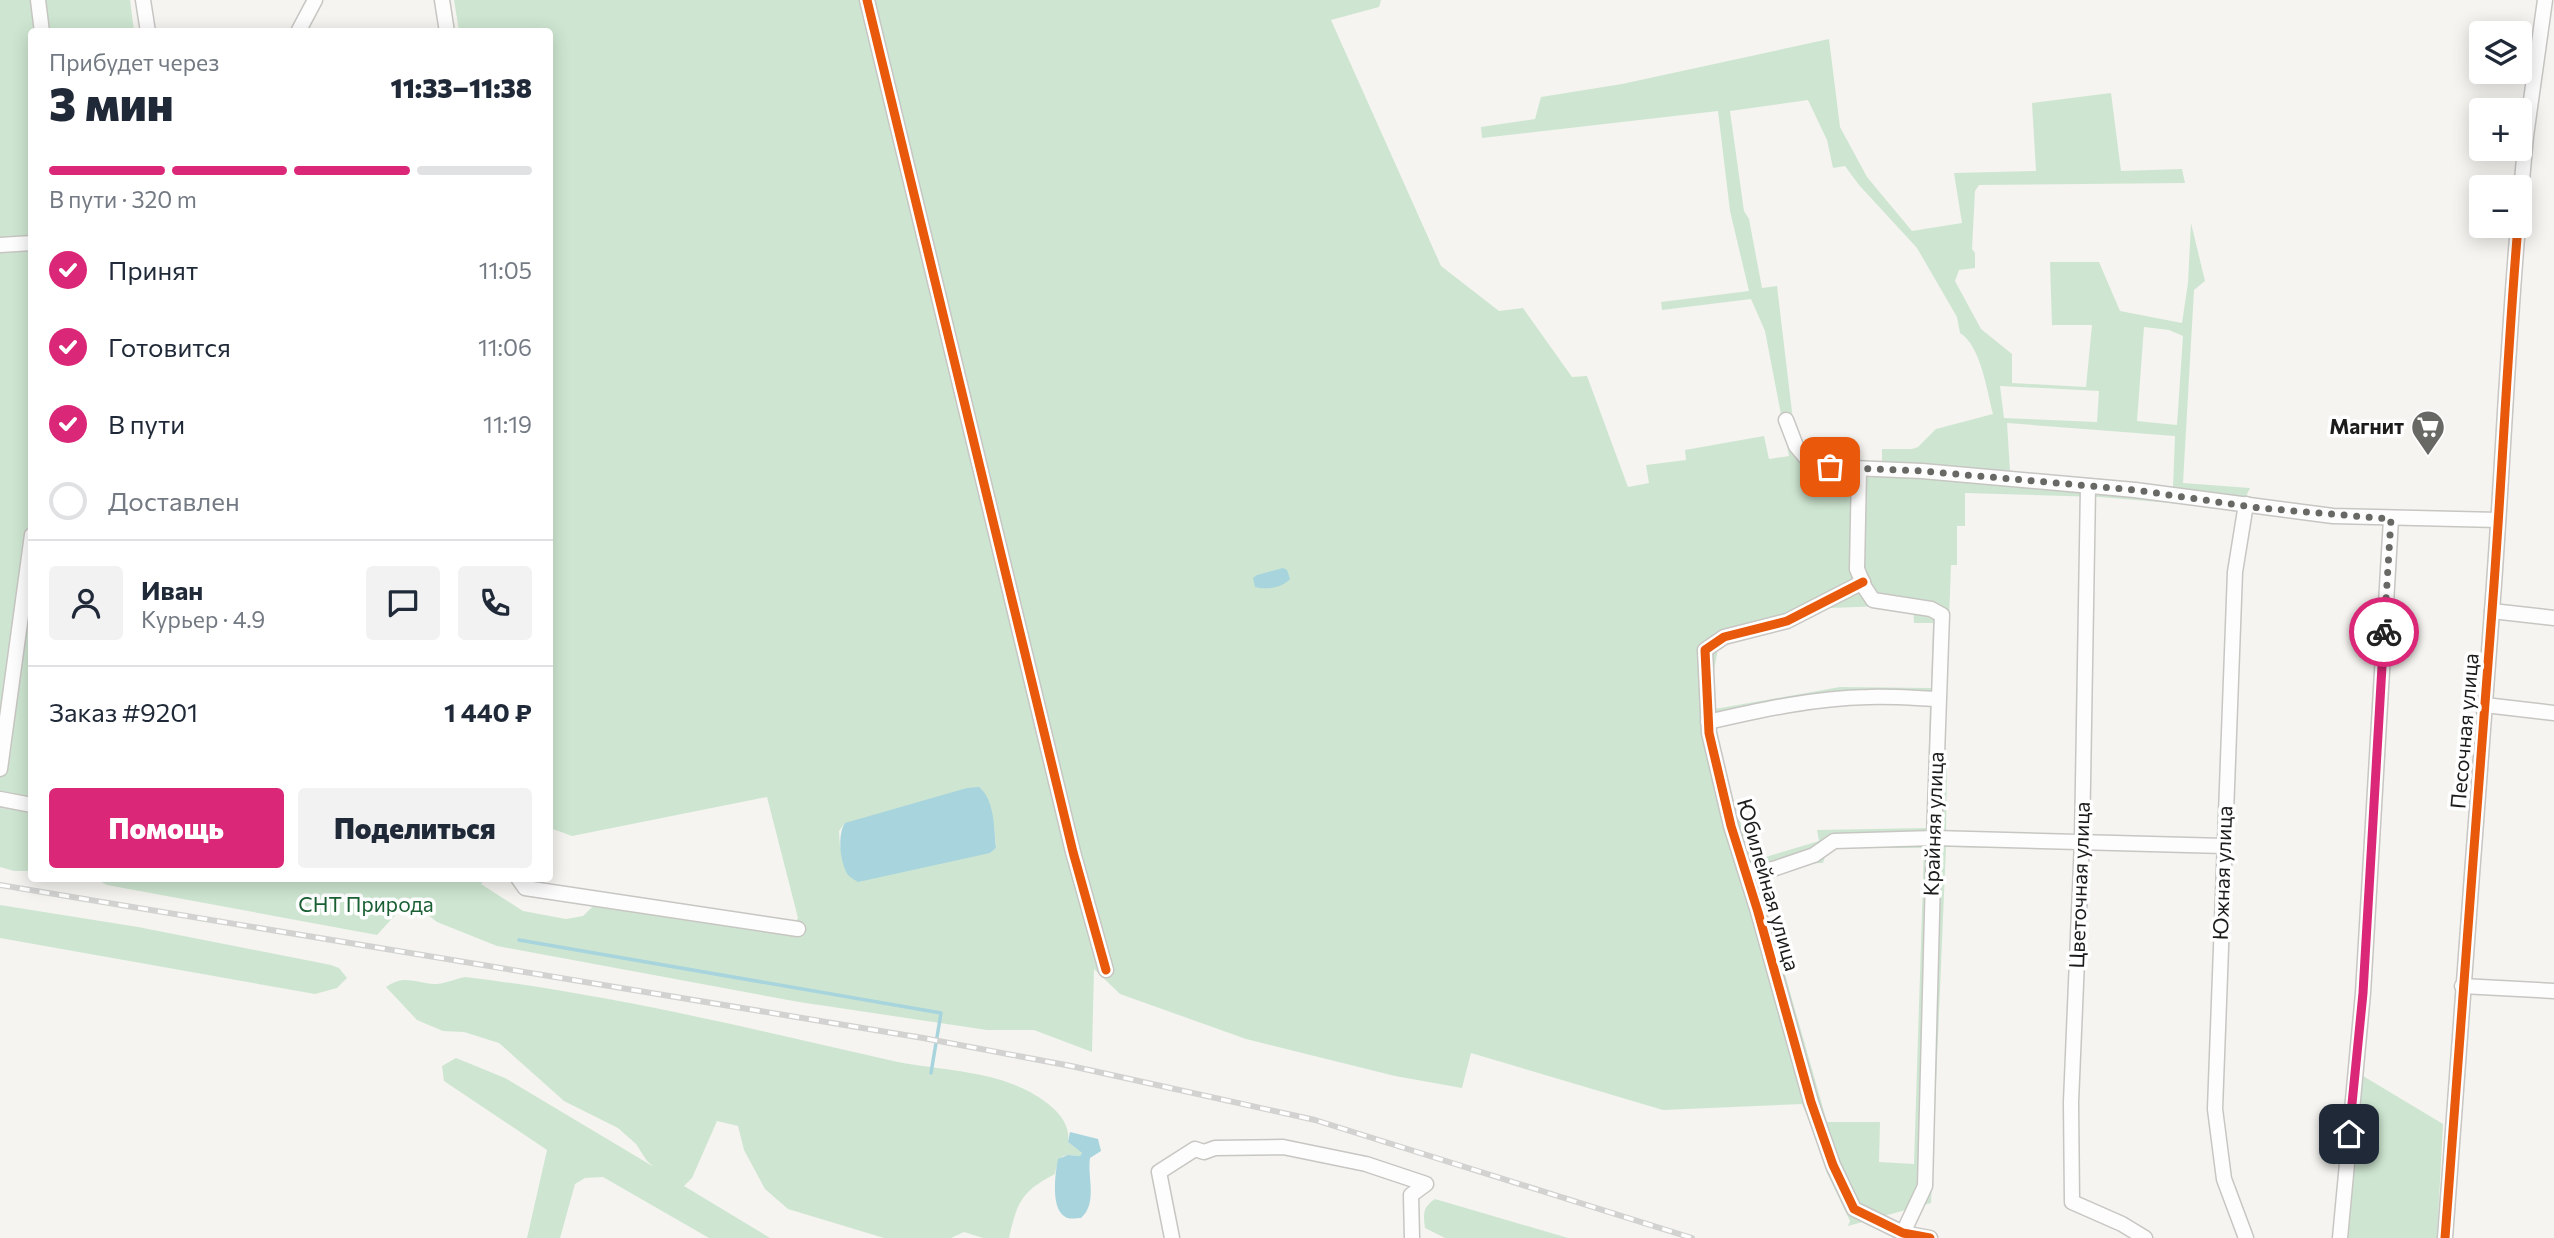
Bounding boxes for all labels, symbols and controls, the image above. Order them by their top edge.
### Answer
map controls [2469,21,2532,238]
button: layers [2469,21,2532,84]
text: Прибудет через [49,48,219,76]
text: 11:33–11:38 [391,72,532,103]
text: 3 мин [49,74,174,130]
button: + [2469,98,2532,161]
button: − [2469,175,2532,238]
text: В пути · 320 m [49,185,197,213]
icon: check [49,251,87,289]
text: Принят [108,254,198,285]
text: 11:05 [479,256,532,284]
icon: check [49,328,87,366]
text: Готовится [108,331,231,362]
text: 11:06 [478,333,532,361]
icon: check [49,405,87,443]
text: В пути [108,408,185,439]
supermarket icon: Магнит [2409,408,2447,457]
text: 11:19 [483,410,532,438]
place label: Магнит [2329,413,2404,438]
pin [1800,437,1860,497]
icon: bag [1811,448,1849,486]
text: Доставлен [108,485,240,516]
button: person [49,566,123,640]
button: chat [366,566,440,640]
button: phone [458,566,532,640]
text: Иван [141,574,203,605]
courier [2349,597,2419,667]
text: Курьер · 4.9 [141,605,265,633]
icon: bike [2365,613,2403,651]
street label: Песочная улица [2444,652,2483,810]
text: Заказ #9201 [49,696,198,727]
text: 1 440 ₽ [444,696,532,727]
street label: Крайняя улица [1917,751,1948,897]
button: Помощь [49,788,284,868]
button: Поделиться [298,788,532,868]
street label: Юбилейная улица [1733,796,1806,974]
street label: Цветочная улица [2063,801,2094,969]
street label: Южная улица [2207,805,2236,941]
park label: СНТ Природа [298,891,434,916]
pin [2319,1104,2379,1164]
icon: home [2330,1115,2368,1153]

